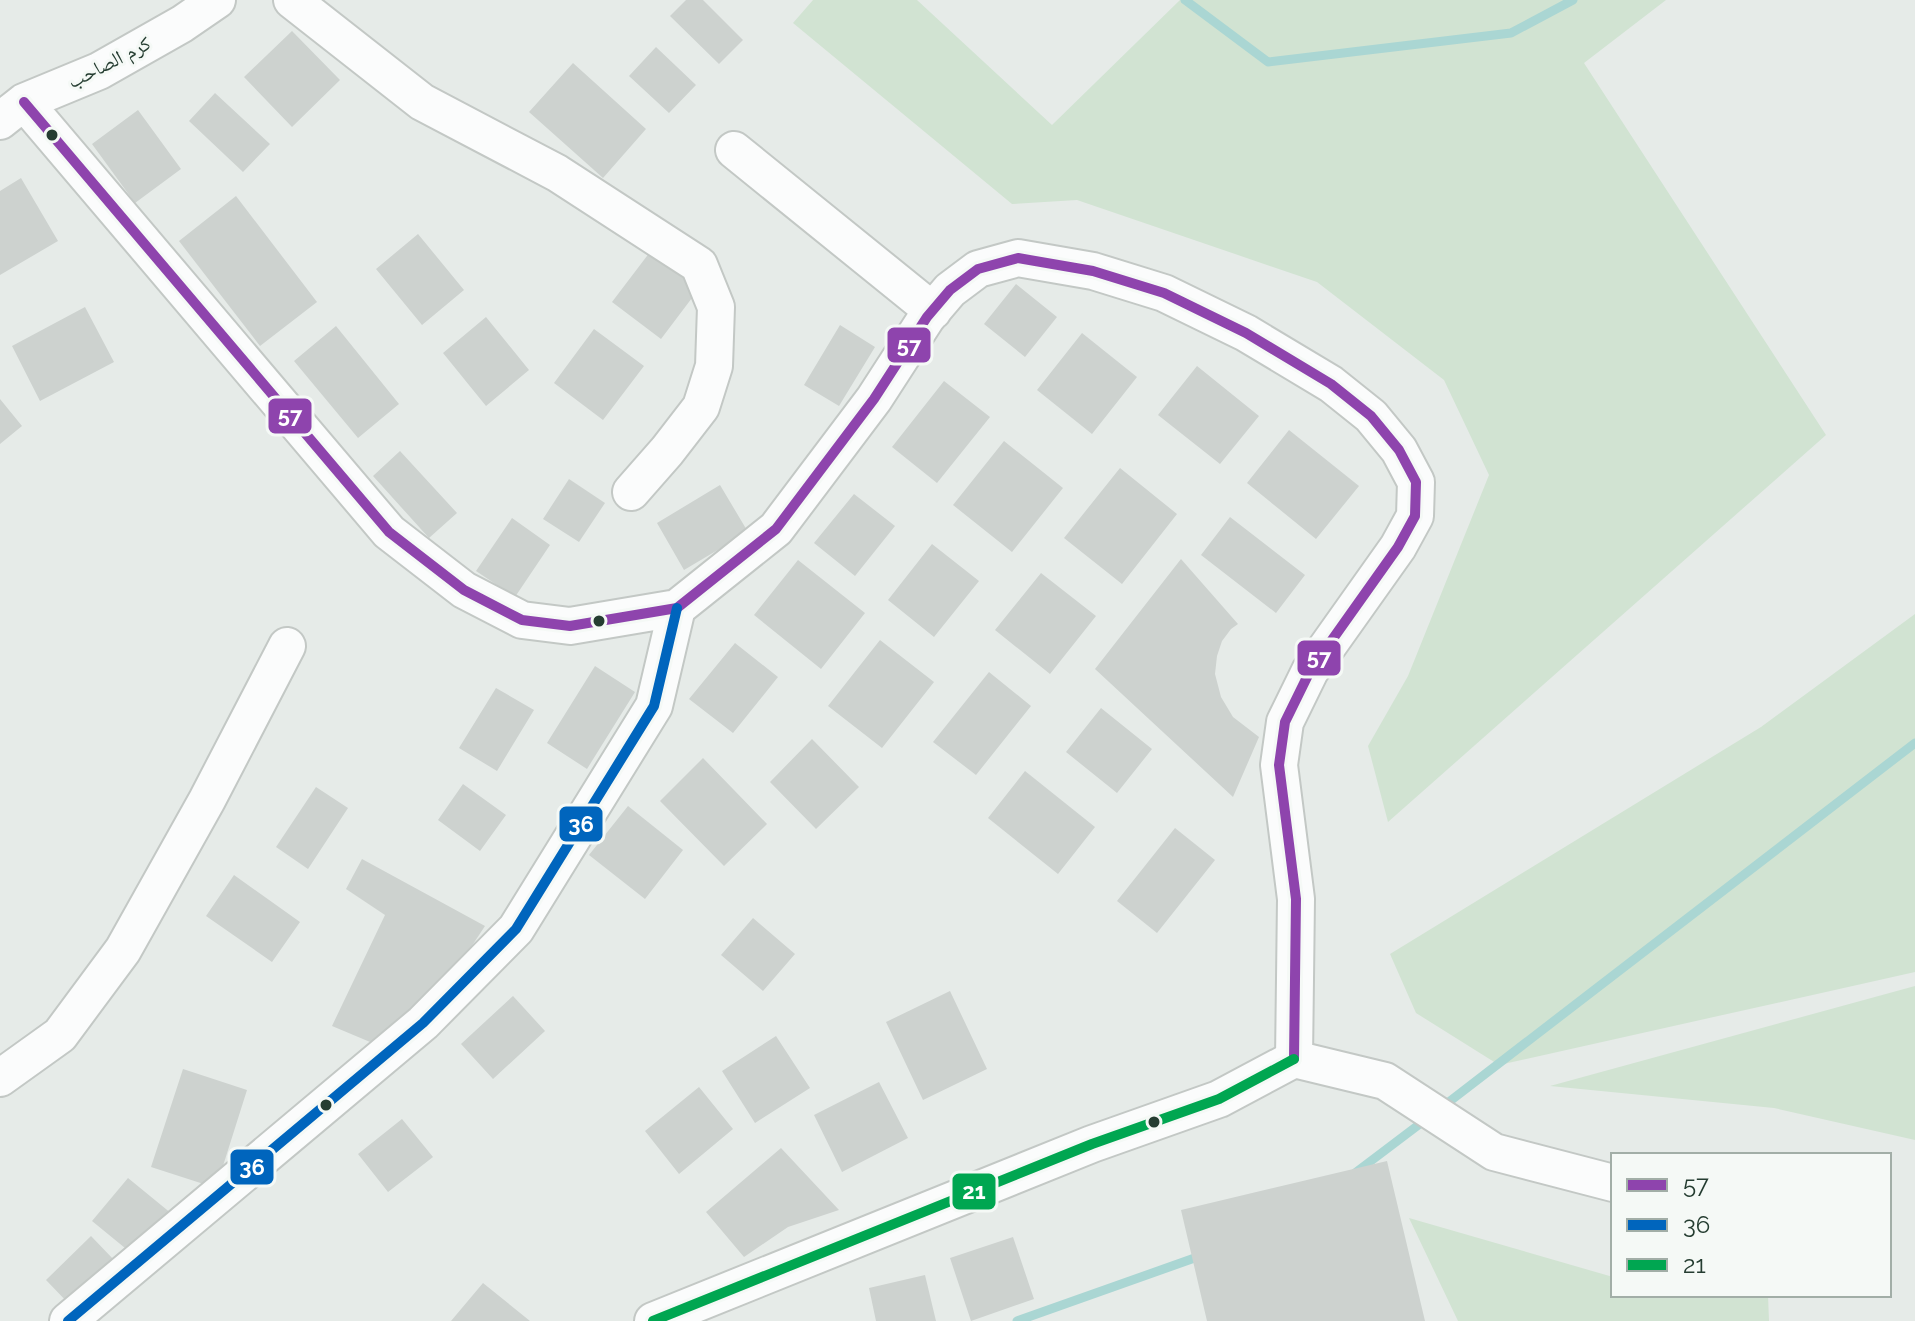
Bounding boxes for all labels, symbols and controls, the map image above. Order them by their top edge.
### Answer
street label: كرم الصاحب [63,31,155,95]
unlabelled marker [44,127,60,143]
line badge: 57 [886,326,932,364]
text: 57 [897,332,922,358]
line badge: 57 [267,397,313,435]
text: 57 [278,402,303,428]
unlabelled marker [591,613,607,629]
line badge: 57 [1296,639,1342,677]
text: 57 [1307,644,1332,670]
line badge: 36 [558,805,604,843]
text: 36 [568,811,594,837]
unlabelled marker [318,1097,334,1113]
unlabelled marker [1146,1114,1162,1130]
line badge: 36 [229,1148,275,1186]
legend [1611,1153,1891,1297]
text: 36 [239,1154,265,1180]
text: 57 [1683,1170,1709,1199]
line badge: 21 [951,1172,997,1211]
text: 21 [962,1178,986,1204]
text: 36 [1683,1210,1710,1239]
text: 21 [1683,1250,1706,1279]

